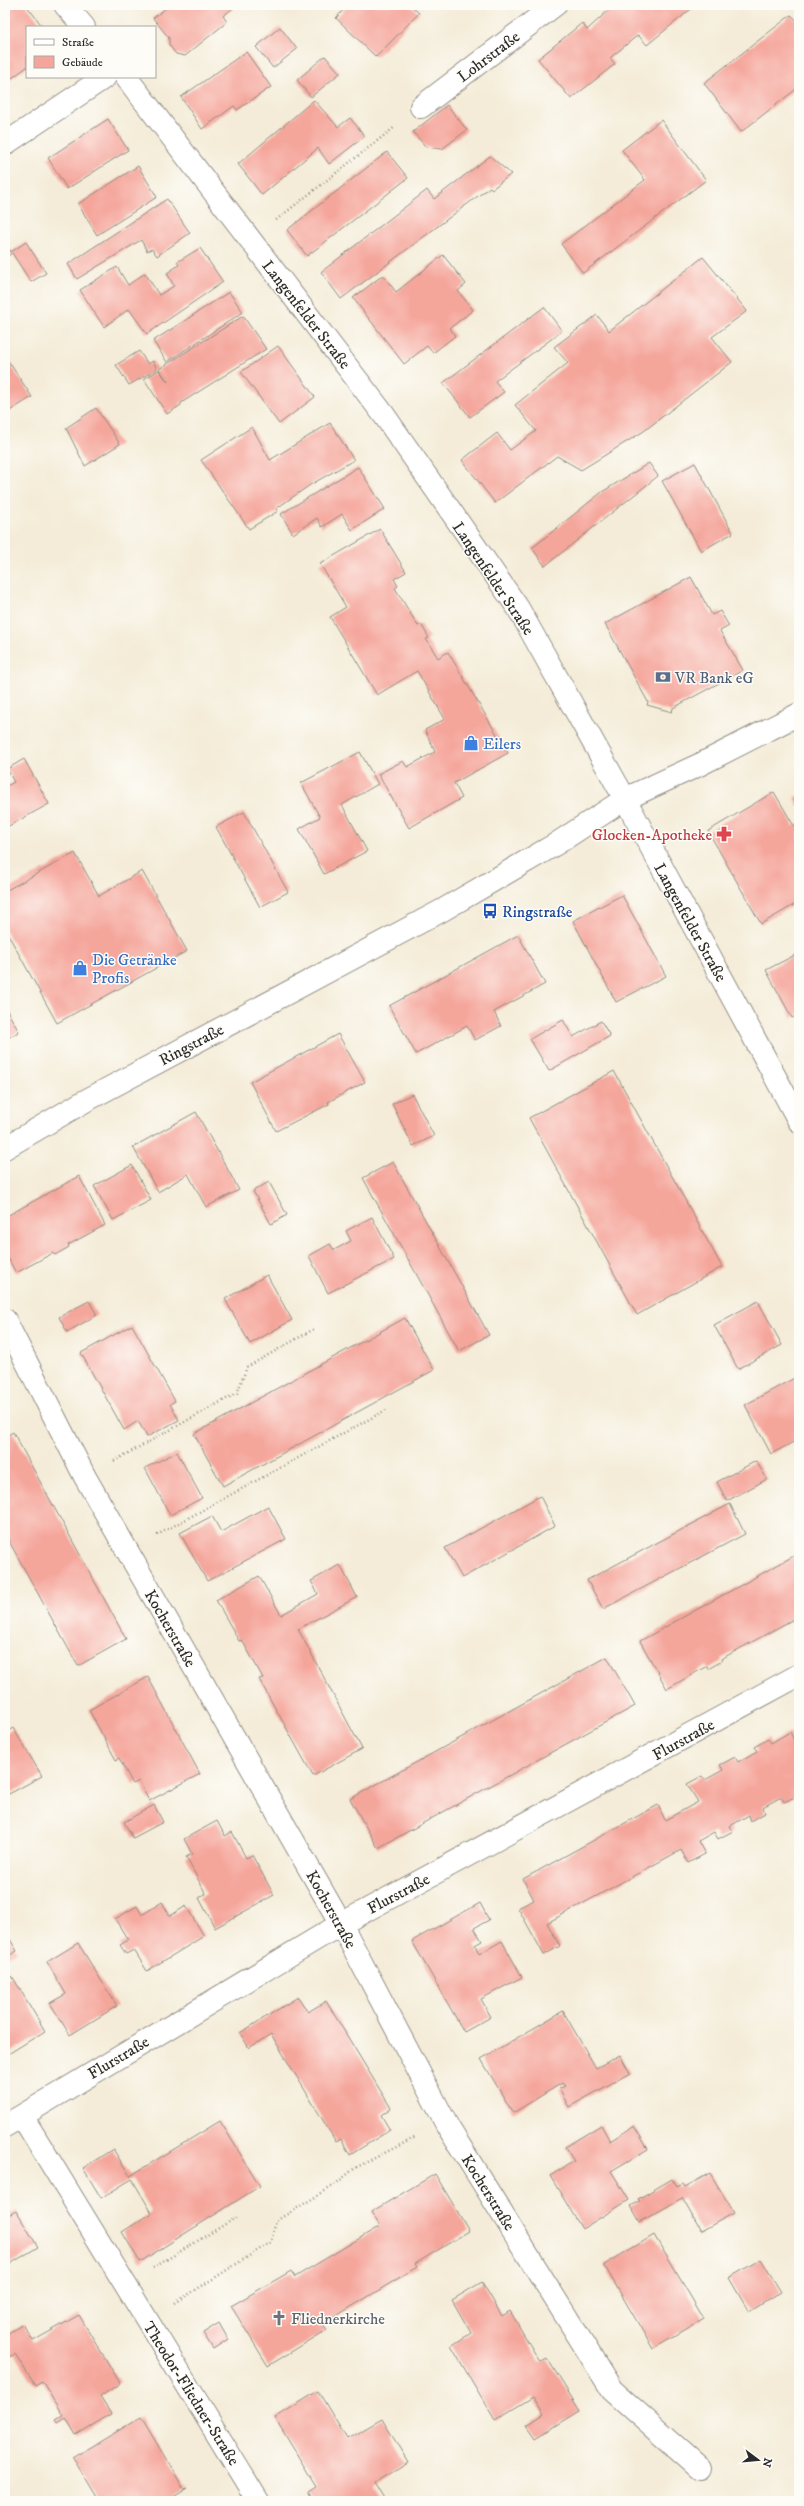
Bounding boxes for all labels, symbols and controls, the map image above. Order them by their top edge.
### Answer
legend [26,26,156,78]
street label: Lohrstraße [453,27,524,87]
text: Straße [62,35,94,50]
text: Gebäude [62,55,103,70]
street label: Langenfelder Straße [258,256,355,373]
street label: Langenfelder Straße [448,518,539,639]
bank icon: VR Bank eG [654,668,672,686]
place label: VR Bank eG [674,668,754,688]
shop icon: Eilers [462,734,480,752]
place label: Eilers [483,734,521,754]
place label: Glocken-Apotheke [592,825,712,845]
pharmacy icon: Glocken-Apotheke [715,825,733,843]
street label: Langenfelder Straße [649,860,731,986]
bus stop icon: Ringstraße [481,902,499,920]
place label: Ringstraße [502,902,573,922]
place label: Die Getränke Profis [92,950,177,988]
shop icon: Die Getränke Profis [71,959,89,977]
street label: Ringstraße [156,1019,228,1070]
street label: Kocherstraße [140,1586,201,1671]
street label: Flurstraße [649,1715,718,1765]
street label: Kocherstraße [301,1867,361,1952]
street label: Flurstraße [364,1869,433,1919]
street label: Flurstraße [84,2032,153,2084]
street label: Kocherstraße [457,2151,520,2235]
church icon: Fliednerkirche [270,2309,288,2327]
place label: Fliednerkirche [291,2309,385,2329]
street label: Theodor-Fliedner-Straße [139,2318,244,2470]
north arrow [738,2440,778,2480]
text: N [759,2456,775,2469]

